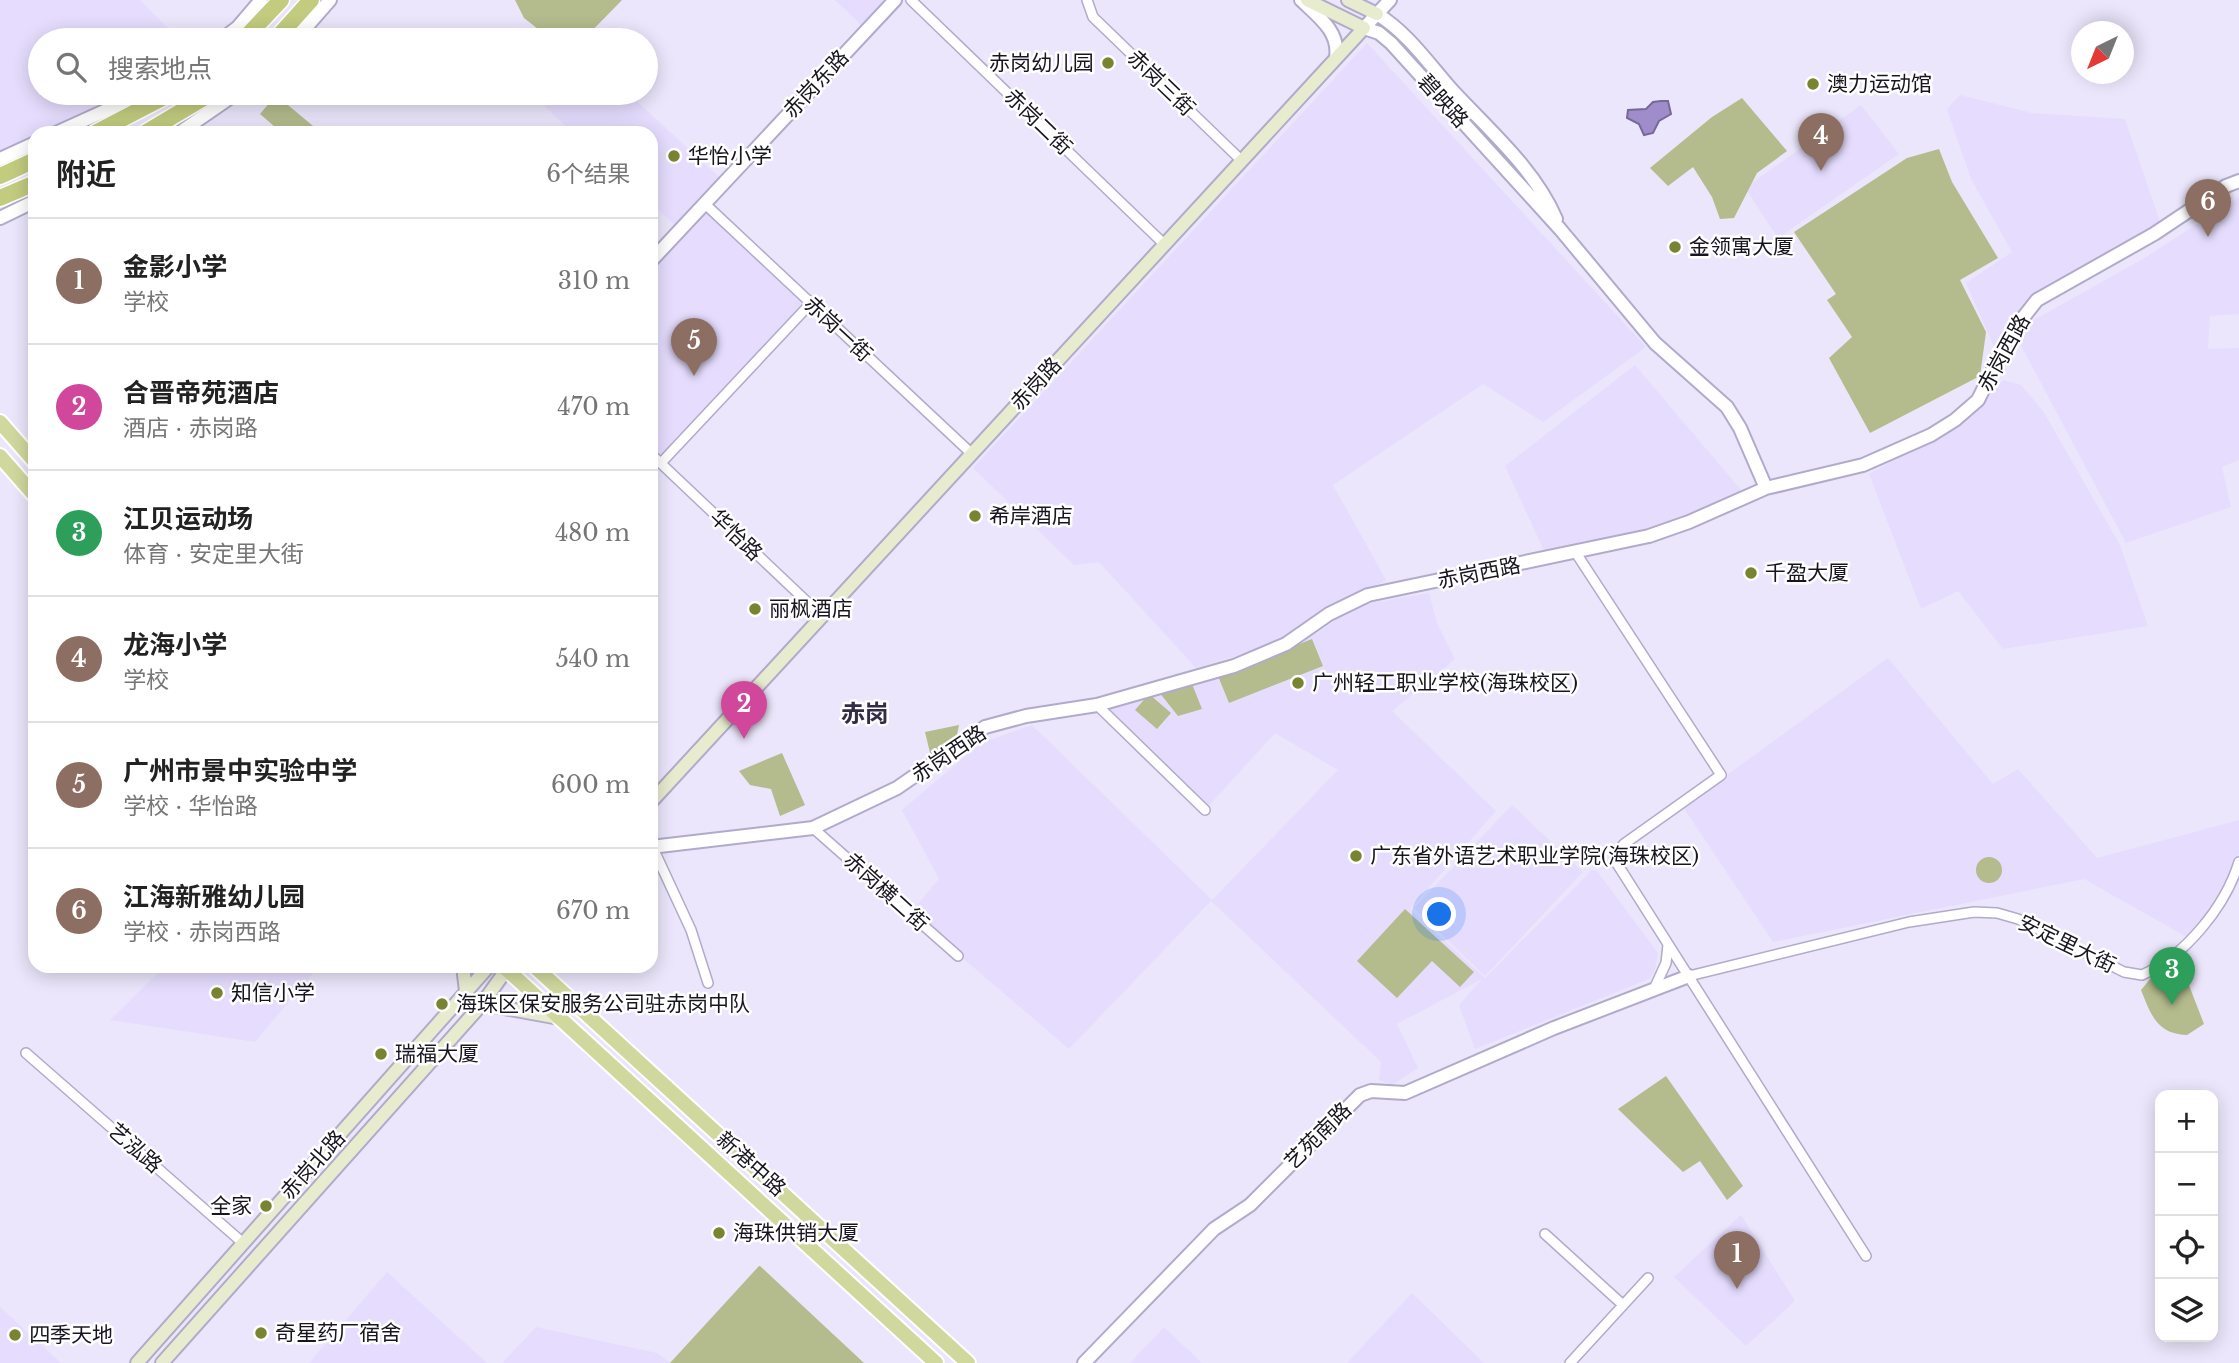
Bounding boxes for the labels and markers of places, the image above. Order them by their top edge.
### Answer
place label: 赤岗幼儿园 [989,50,1094,76]
marker: 赤岗幼儿园 [1100,55,1116,71]
place label: 澳力运动馆 [1827,71,1932,97]
marker: 澳力运动馆 [1805,76,1821,92]
pin: 4 [1798,113,1844,171]
place label: 华怡小学 [688,143,772,169]
marker: 华怡小学 [666,148,682,164]
pin: 6 [2185,179,2231,237]
place label: 金领寓大厦 [1689,234,1794,260]
marker: 金领寓大厦 [1667,239,1683,255]
pin: 5 [671,318,717,376]
place label: 希岸酒店 [989,503,1073,529]
marker: 希岸酒店 [967,508,983,524]
place label: 千盈大厦 [1765,560,1849,586]
marker: 千盈大厦 [1743,565,1759,581]
place label: 丽枫酒店 [769,596,853,622]
marker: 丽枫酒店 [747,601,763,617]
place label: 广州轻工职业学校(海珠校区) [1312,670,1578,696]
marker: 广州轻工职业学校(海珠校区) [1290,675,1306,691]
pin: 2 [721,681,767,739]
place label: 广东省外语艺术职业学院(海珠校区) [1370,843,1699,869]
marker: 广东省外语艺术职业学院(海珠校区) [1348,848,1364,864]
pin: 3 [2149,947,2195,1005]
place label: 知信小学 [231,980,315,1006]
marker: 知信小学 [209,985,225,1001]
place label: 海珠区保安服务公司驻赤岗中队 [456,991,750,1017]
marker: 海珠区保安服务公司驻赤岗中队 [434,996,450,1012]
place label: 瑞福大厦 [395,1041,479,1067]
marker: 瑞福大厦 [373,1046,389,1062]
place label: 全家 [210,1193,252,1219]
marker: 全家 [258,1198,274,1214]
place label: 海珠供销大厦 [733,1220,859,1246]
marker: 海珠供销大厦 [711,1225,727,1241]
pin: 1 [1714,1231,1760,1289]
place label: 奇星药厂宿舍 [275,1320,401,1346]
place label: 四季天地 [29,1322,113,1348]
marker: 奇星药厂宿舍 [253,1325,269,1341]
marker: 四季天地 [7,1327,23,1343]

